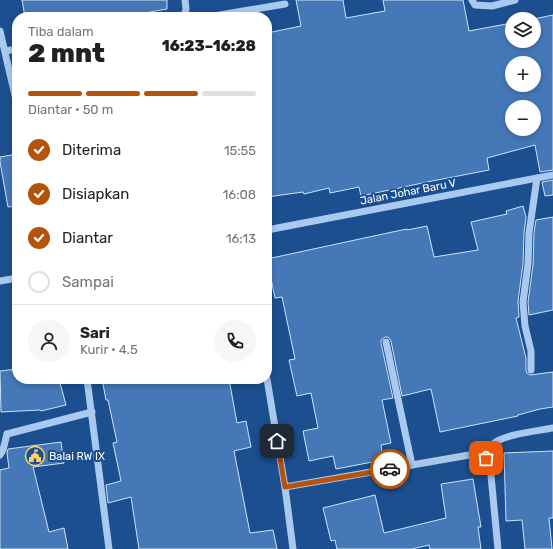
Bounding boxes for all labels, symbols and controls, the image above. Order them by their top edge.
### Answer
map controls [505,12,541,136]
button: layers [505,12,541,48]
text: Tiba dalam [28,24,94,39]
text: 16:23–16:28 [162,37,256,55]
text: 2 mnt [28,38,105,69]
button: + [505,56,541,92]
button: − [505,100,541,136]
text: Diantar · 50 m [28,102,113,117]
icon: check [28,139,50,161]
text: Diterima [62,141,121,159]
text: 15:55 [224,143,256,158]
street label: Jalan Johar Baru V [359,176,457,208]
icon: check [28,183,50,205]
text: Disiapkan [62,185,129,203]
text: 16:08 [223,187,256,202]
icon: check [28,227,50,249]
text: Diantar [62,229,113,247]
text: 16:13 [226,231,256,246]
text: Sampai [62,273,114,291]
button: person [28,320,70,362]
button: phone [214,320,256,362]
text: Sari [80,324,110,342]
text: Kurir · 4.5 [80,342,138,357]
pin [260,424,294,458]
icon: home [266,430,288,452]
pin [469,441,503,475]
public building icon: Balai RW IX [24,445,46,467]
icon: bag [475,447,497,469]
courier [370,449,410,489]
place label: Balai RW IX [49,450,105,463]
icon: car [379,458,401,480]

